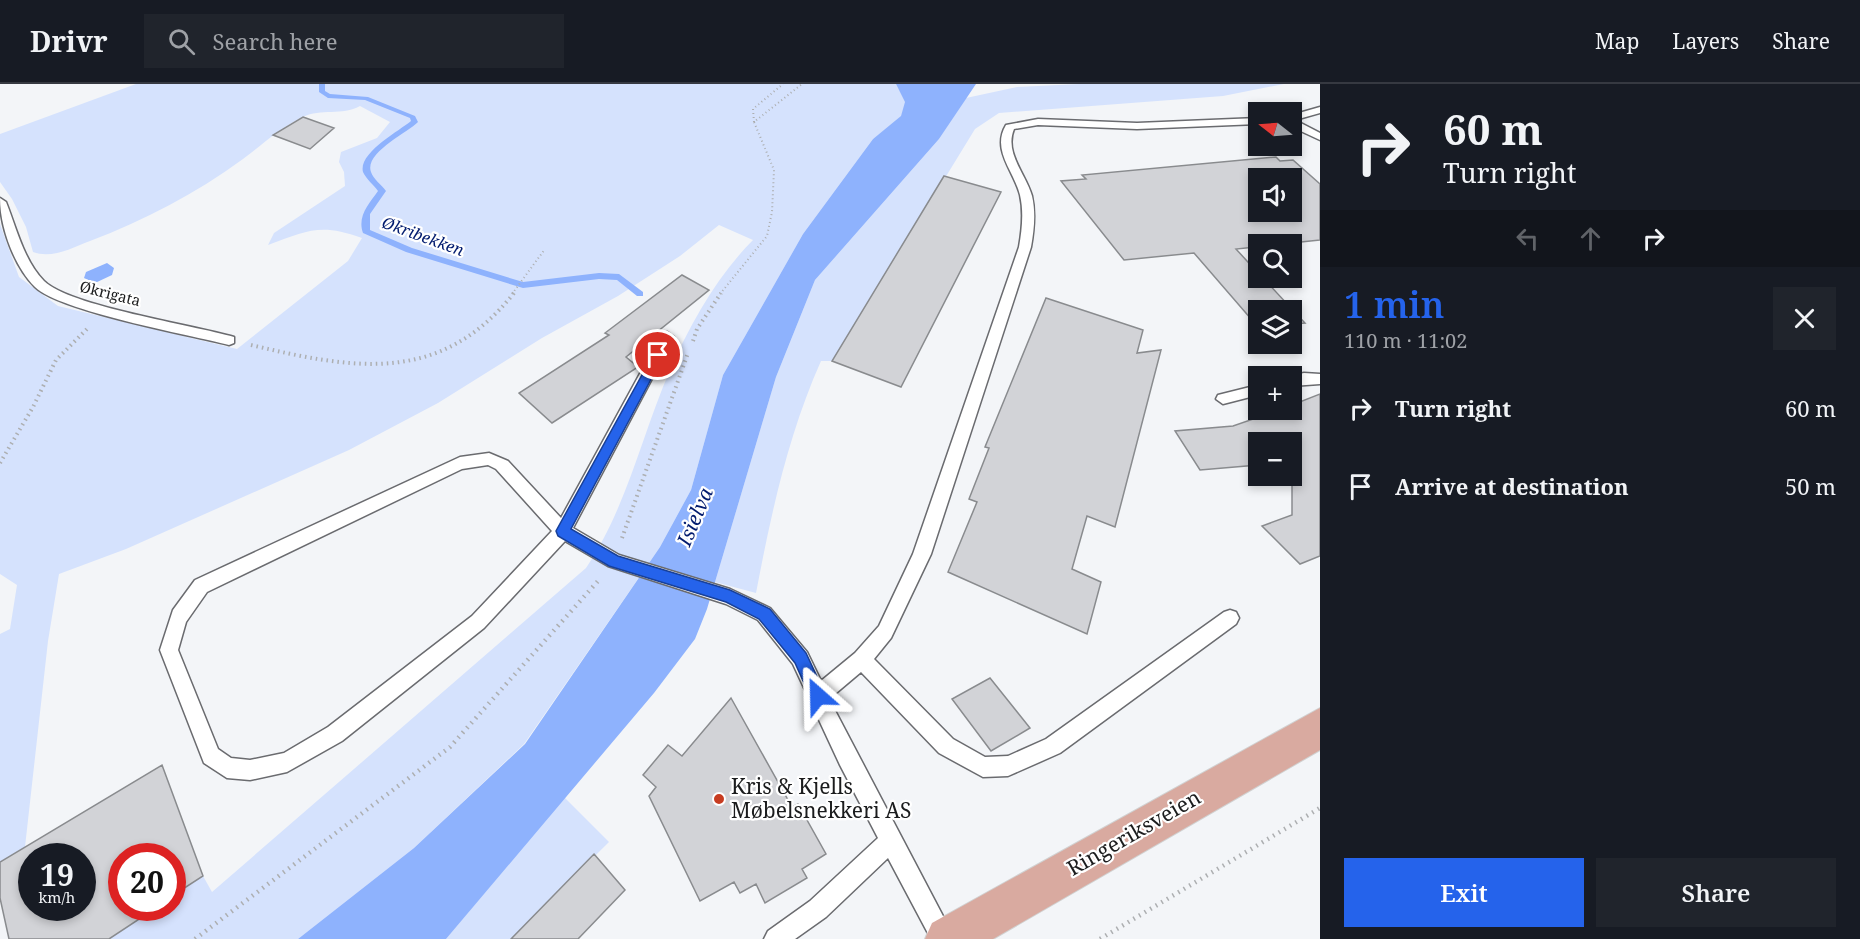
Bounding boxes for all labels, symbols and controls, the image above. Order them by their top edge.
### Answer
search box [144,14,564,68]
text: Drivr [30,22,108,60]
icon: search [165,25,198,58]
text: Search here [213,26,337,56]
text: Map [1595,27,1639,55]
text: Layers [1672,27,1739,55]
text: Share [1772,27,1830,55]
text: 60 m [1443,100,1543,157]
north arrow [1248,102,1302,156]
map controls [1248,102,1302,486]
icon: right [1344,108,1422,186]
text: Turn right [1443,154,1576,191]
button: sound [1248,168,1302,222]
water label: Økribekken [379,211,467,261]
icon: left [1511,222,1544,255]
icon: ahead [1574,222,1607,255]
icon: right [1637,222,1670,255]
button: search [1248,234,1302,288]
street label: Økrigata [78,276,143,310]
text: 1 min [1344,280,1445,329]
button: close [1773,287,1836,350]
button: layers [1248,300,1302,354]
text: 110 m · 11:02 [1344,327,1467,354]
pin [632,329,683,380]
icon: arrive [641,338,674,371]
button: + [1248,366,1302,420]
icon: right [1344,392,1377,425]
text: Turn right [1395,393,1511,423]
text: 60 m [1785,393,1836,423]
button: − [1248,432,1302,486]
icon: arrive [1344,470,1377,503]
text: Arrive at destination [1395,471,1629,501]
text: 50 m [1785,471,1836,501]
water label: Isielva [670,483,719,551]
position arrow [786,664,850,728]
place label: Kris & Kjells Møbelsnekkeri AS [731,772,911,824]
street label: Ringeriksveien [1062,783,1205,882]
marker: Kris & Kjells Møbelsnekkeri AS [712,792,726,806]
speed limit sign: 20 [108,843,186,921]
text: 19 [40,854,74,895]
button: Exit [1344,858,1584,927]
button: Share [1596,858,1836,927]
text: km/h [39,887,75,907]

